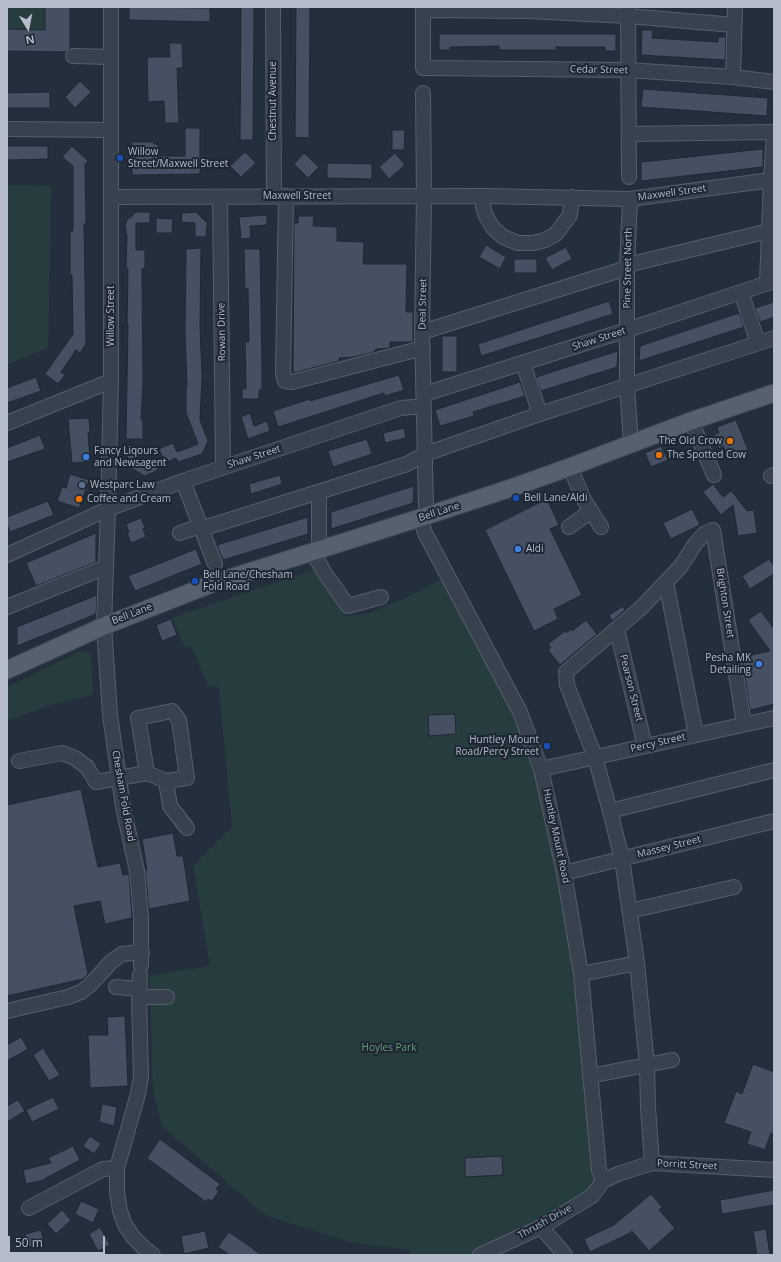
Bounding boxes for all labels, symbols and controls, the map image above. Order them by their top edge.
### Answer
north arrow [8,8,48,48]
text: N [24,32,36,48]
street label: Chestnut Avenue [267,61,279,141]
street label: Cedar Street [570,63,628,77]
place label: Willow Street/Maxwell Street [128,146,228,170]
marker: Willow Street/Maxwell Street [115,153,125,163]
street label: Maxwell Street [637,182,707,204]
street label: Maxwell Street [263,190,331,202]
street label: Pine Street North [621,228,635,308]
street label: Deal Street [417,278,429,330]
street label: Willow Street [105,285,117,347]
street label: Rowan Drive [215,303,229,361]
street label: Shaw Street [571,325,627,353]
place label: The Old Crow [659,435,722,447]
marker: The Old Crow [725,436,735,446]
street label: Shaw Street [226,443,282,471]
place label: Fancy Liqours and Newsagent [94,445,166,468]
place label: The Spotted Cow [667,449,746,461]
marker: The Spotted Cow [654,450,664,460]
marker: Fancy Liqours and Newsagent [81,452,91,462]
place label: Westparc Law [90,479,155,491]
marker: Westparc Law [77,480,87,490]
place label: Bell Lane/Aldi [524,492,587,504]
place label: Coffee and Cream [87,493,171,505]
marker: Bell Lane/Aldi [511,493,521,503]
marker: Coffee and Cream [74,494,84,504]
street label: Bell Lane [417,500,461,524]
place label: Aldi [526,543,543,555]
marker: Aldi [513,544,523,554]
street label: Brighton Street [714,567,736,639]
place label: Bell Lane/Chesham Fold Road [203,569,293,592]
marker: Bell Lane/Chesham Fold Road [190,576,200,586]
street label: Bell Lane [110,601,154,627]
place label: Pesha MK Detailing [705,652,751,676]
street label: Pearson Street [617,653,645,723]
marker: Pesha MK Detailing [754,659,764,669]
street label: Percy Street [629,731,687,755]
place label: Huntley Mount Road/Percy Street [455,734,539,758]
marker: Huntley Mount Road/Percy Street [542,741,552,751]
street label: Chesham Fold Road [109,749,137,843]
street label: Huntley Mount Road [540,788,572,884]
street label: Massey Street [636,833,702,861]
park label: Hoyles Park [362,1042,416,1054]
street label: Porritt Street [657,1157,717,1173]
street label: Thrush Drive [516,1202,574,1242]
scale bar [10,1228,107,1254]
text: 50 m [15,1234,43,1251]

